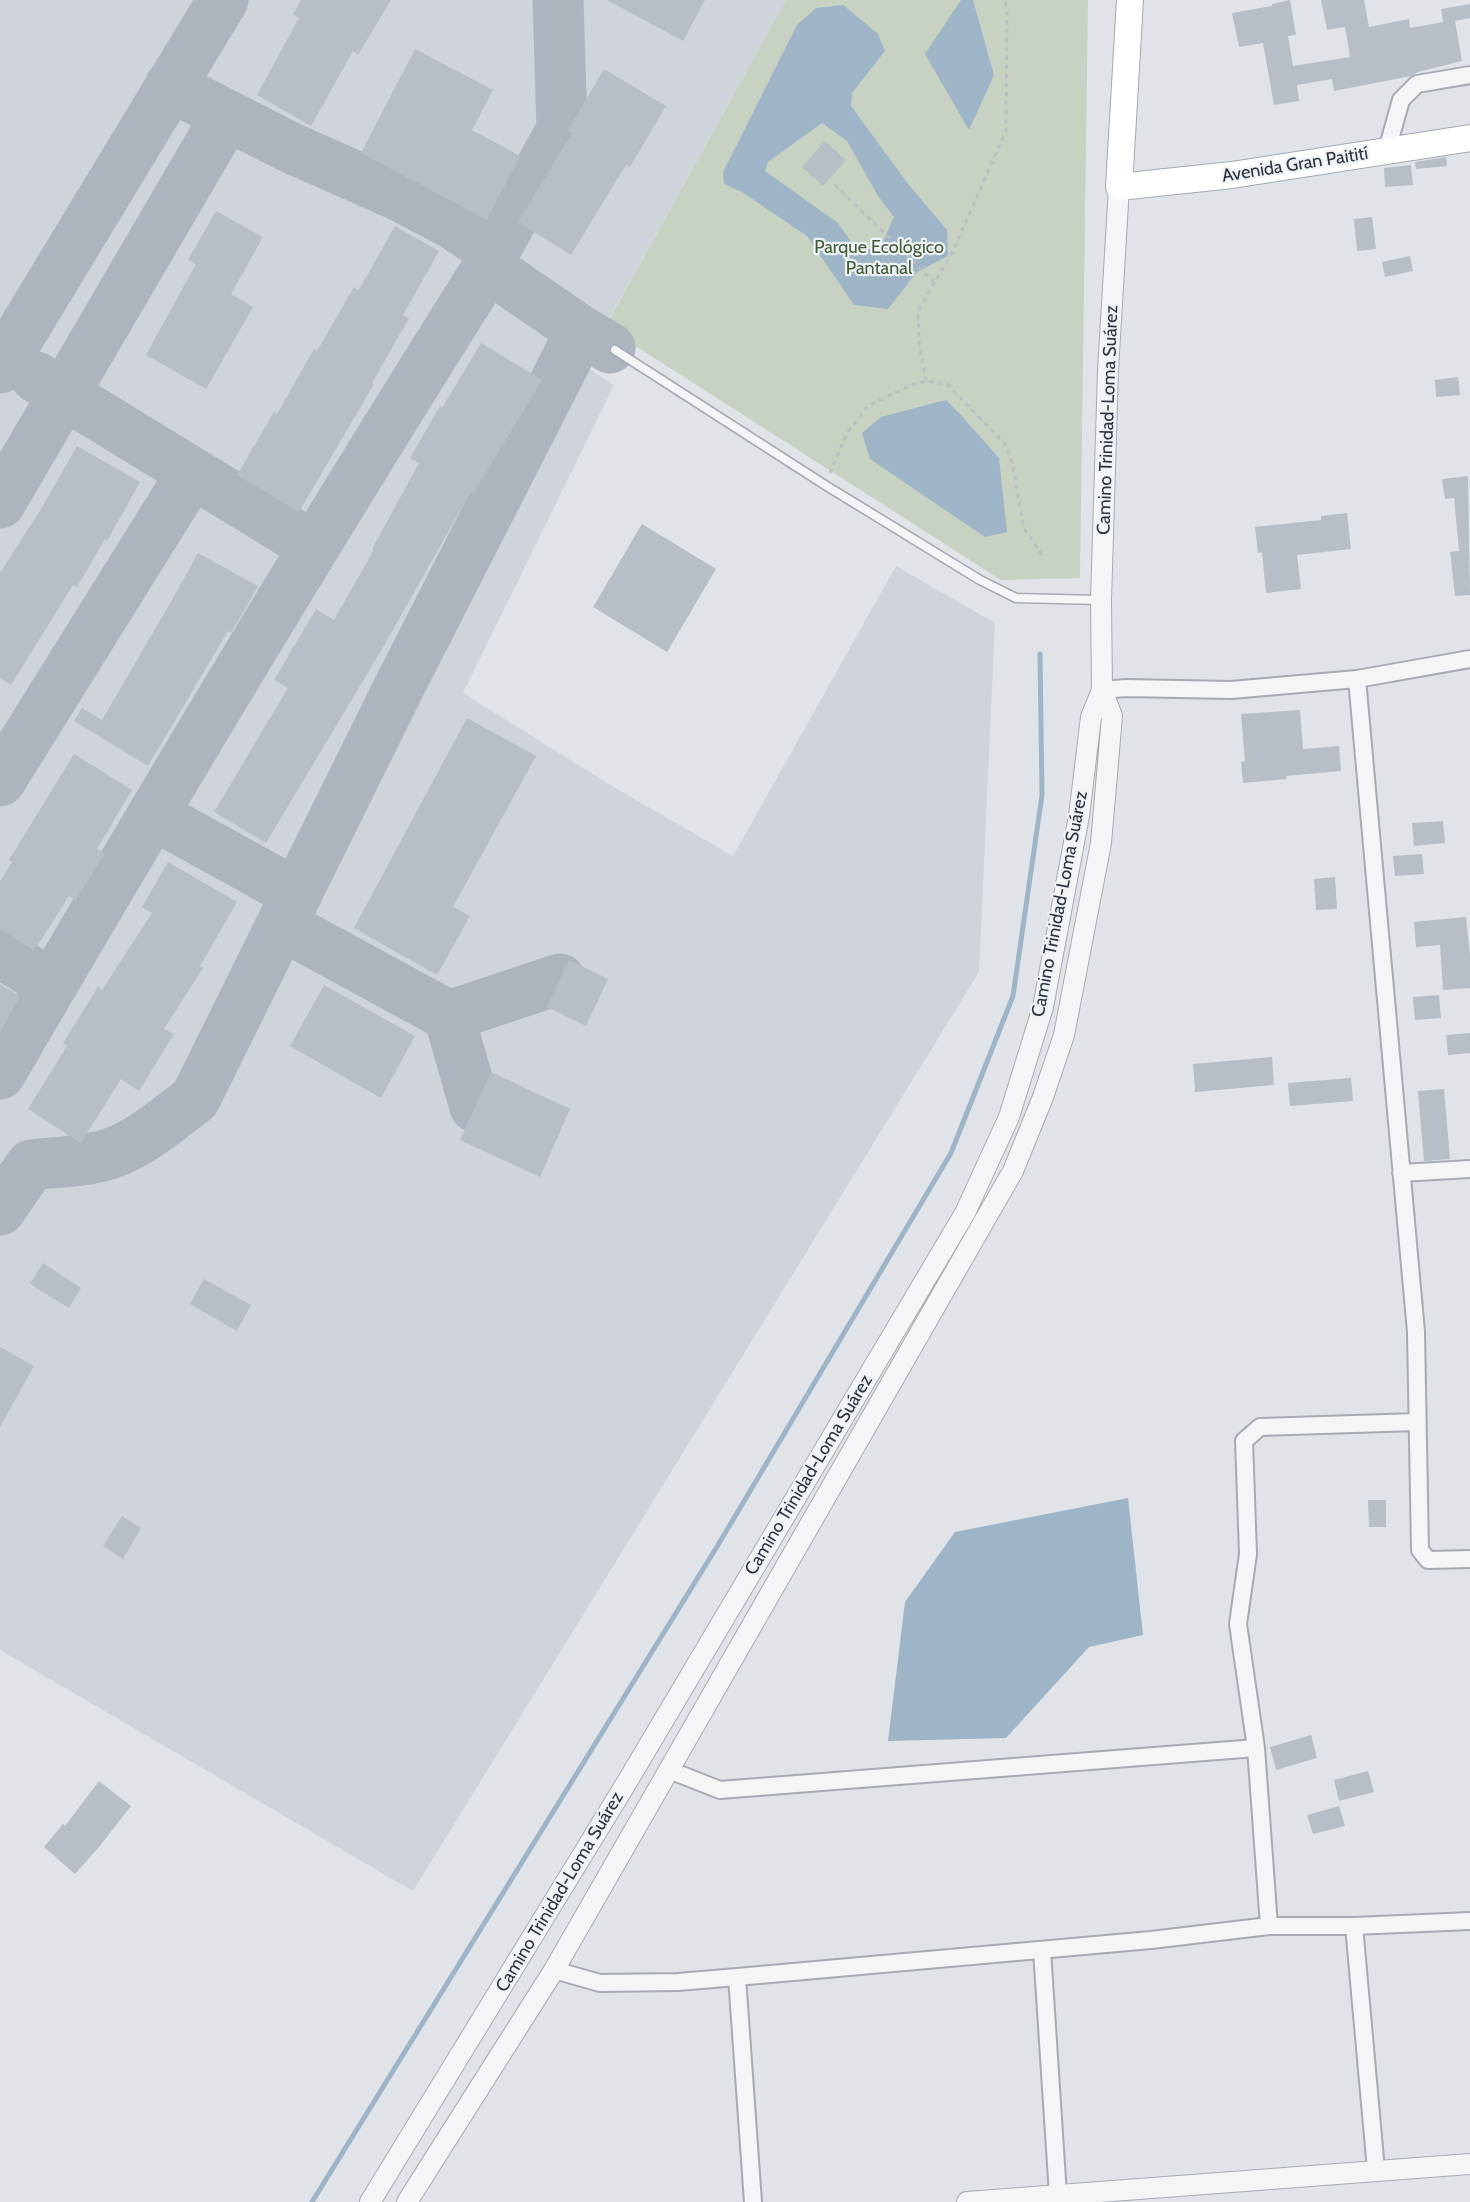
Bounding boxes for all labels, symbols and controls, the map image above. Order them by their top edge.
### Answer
street label: Avenida Gran Paitití [1220,143,1370,187]
park label: Parque Ecológico Pantanal [814,237,944,280]
street label: Camino Trinidad-Loma Suárez [1093,305,1123,535]
street label: Camino Trinidad-Loma Suárez [1027,789,1093,1019]
street label: Camino Trinidad-Loma Suárez [741,1371,877,1579]
street label: Camino Trinidad-Loma Suárez [492,1788,628,1996]

